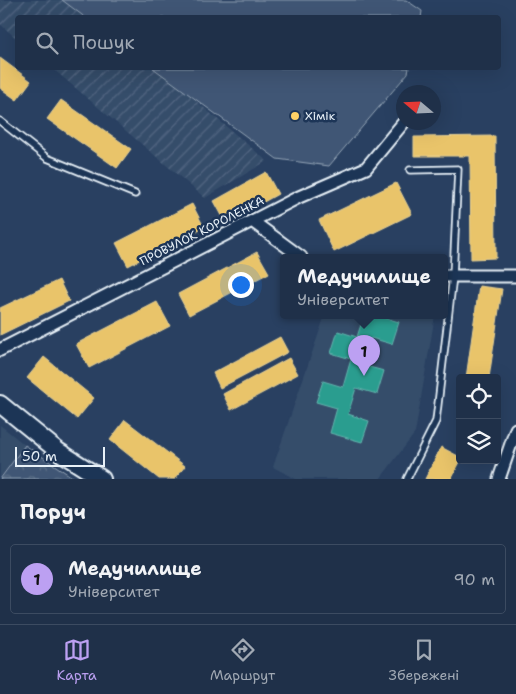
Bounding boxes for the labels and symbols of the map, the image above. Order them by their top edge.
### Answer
north arrow [396,85,441,130]
place label: Хімік [305,108,336,124]
marker: Хімік [289,110,301,122]
street label: ПРОВУЛОК КОРОЛЕНКА [137,193,267,269]
your location [228,272,254,298]
pin: 1 [348,335,380,376]
scale bar [15,444,105,467]

